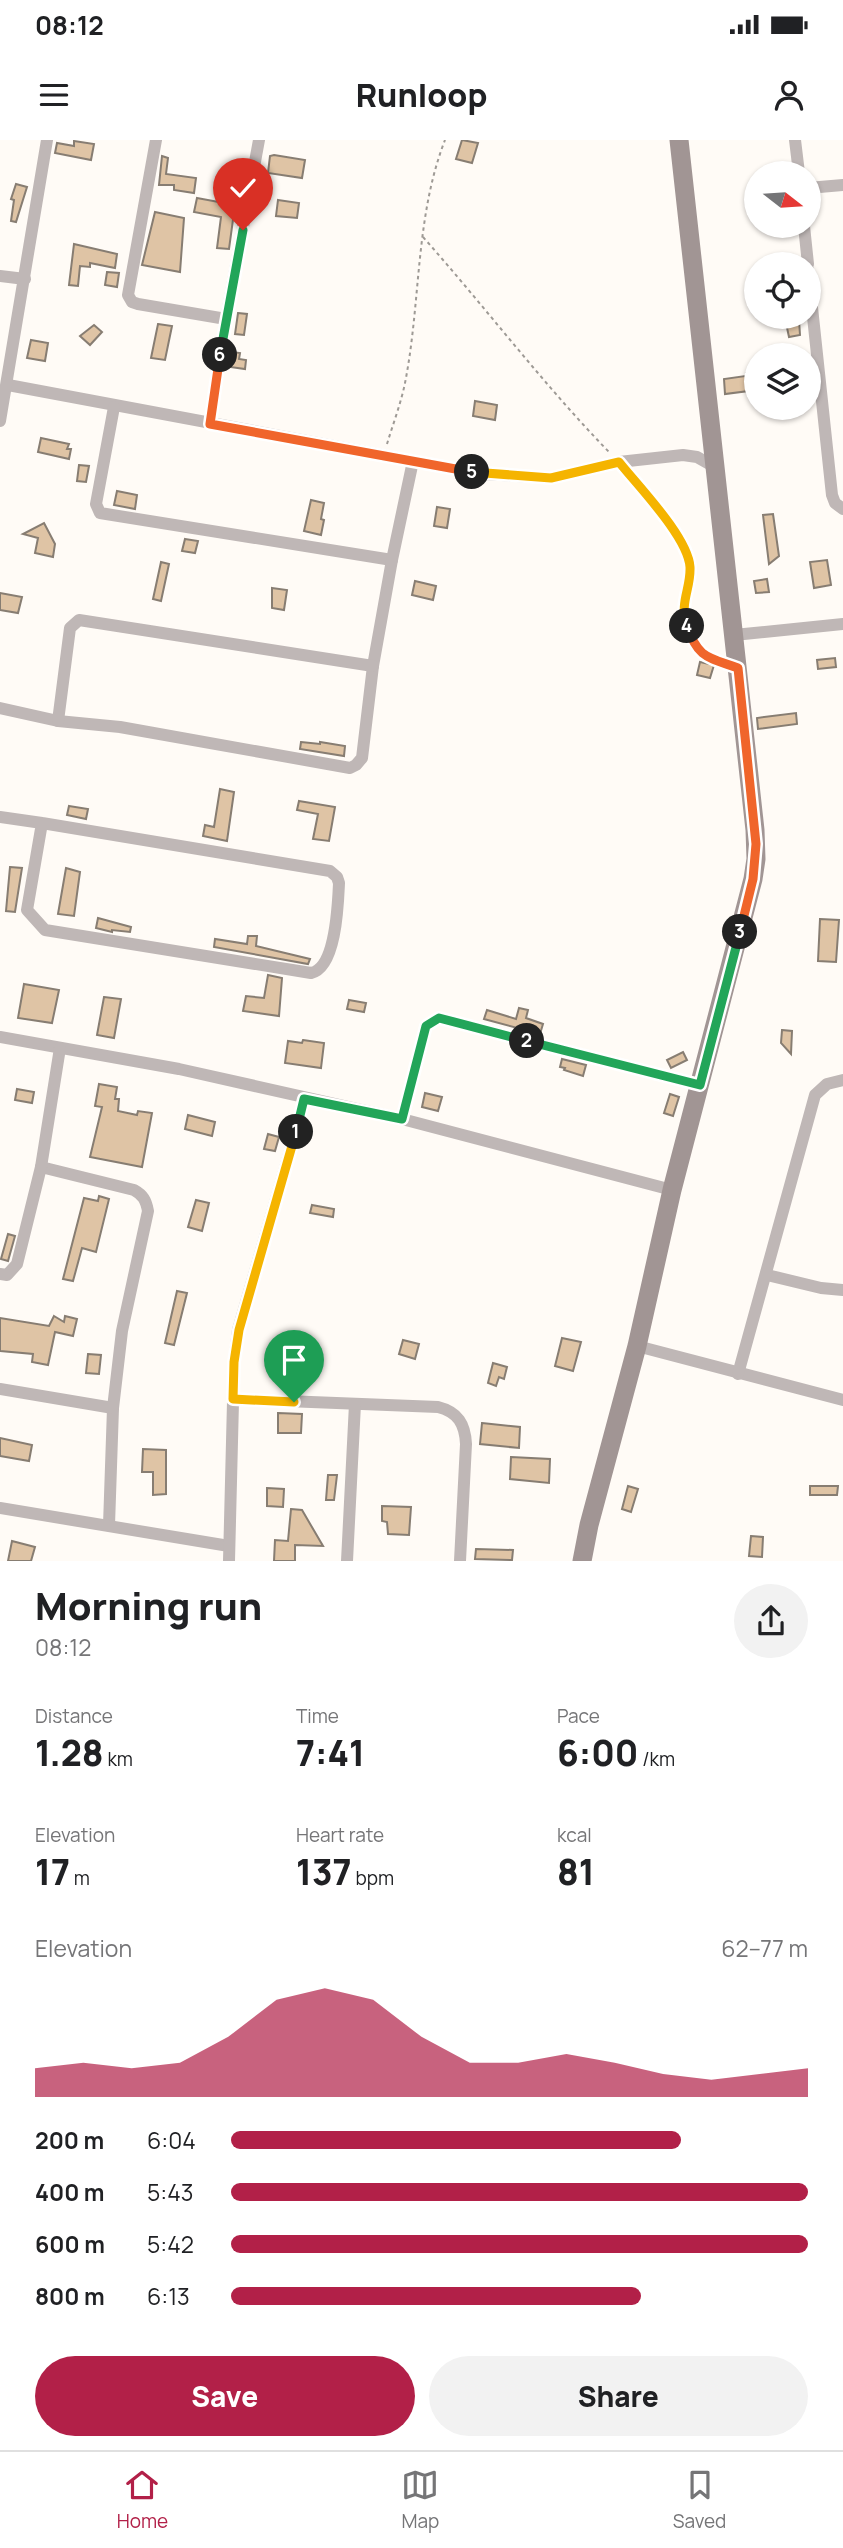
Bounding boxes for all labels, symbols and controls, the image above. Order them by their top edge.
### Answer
text: 08:12 [35,7,104,43]
text: Runloop [356,73,487,117]
icon: menu [35,76,73,114]
icon: person [770,76,808,114]
pin [213,158,273,230]
north arrow [744,161,821,238]
map controls [744,161,821,420]
icon: check [224,169,262,207]
button: locate [744,252,821,329]
pin: 6 [202,338,238,372]
text: 6 [214,341,225,367]
button: layers [744,343,821,420]
pin: 5 [454,454,490,490]
text: 5 [466,458,477,484]
pin: 4 [670,608,704,644]
text: 4 [681,612,692,638]
pin: 3 [722,914,758,950]
text: 3 [734,918,745,944]
pin: 2 [510,1024,544,1058]
text: 2 [521,1027,532,1053]
pin: 1 [278,1114,314,1150]
text: 1 [291,1118,300,1144]
pin [264,1330,324,1402]
icon: arrive [275,1341,313,1379]
text: Morning run [35,1579,262,1631]
button: share [734,1584,808,1658]
text: 08:12 [35,1631,91,1663]
text: Distance [35,1703,113,1729]
text: Time [296,1703,339,1729]
text: Pace [557,1703,600,1729]
text: 1.28 [35,1729,104,1777]
text: 7:41 [296,1729,365,1777]
text: 6:00 [557,1729,638,1777]
text: km [104,1746,133,1772]
text: /km [638,1746,675,1772]
text: Elevation [35,1822,115,1848]
text: Heart rate [296,1822,384,1848]
text: kcal [557,1822,592,1848]
text: 17 [35,1848,70,1896]
text: 137 [296,1848,352,1896]
text: 81 [557,1848,595,1896]
text: m [70,1865,90,1891]
text: bpm [352,1865,394,1891]
text: Elevation [35,1932,132,1964]
text: 62–77 m [721,1932,808,1964]
text: 200 m [35,2124,104,2156]
text: 6:04 [147,2124,196,2156]
text: 400 m [35,2176,105,2208]
text: 5:43 [147,2176,193,2208]
text: 600 m [35,2228,105,2260]
text: 5:42 [147,2228,194,2260]
text: 800 m [35,2280,105,2312]
text: 6:13 [147,2280,190,2312]
button: Save [35,2356,415,2436]
button: Share [429,2356,808,2436]
tab: Home [117,2466,168,2534]
tab: Map [401,2466,439,2534]
tab: Saved [673,2466,726,2534]

